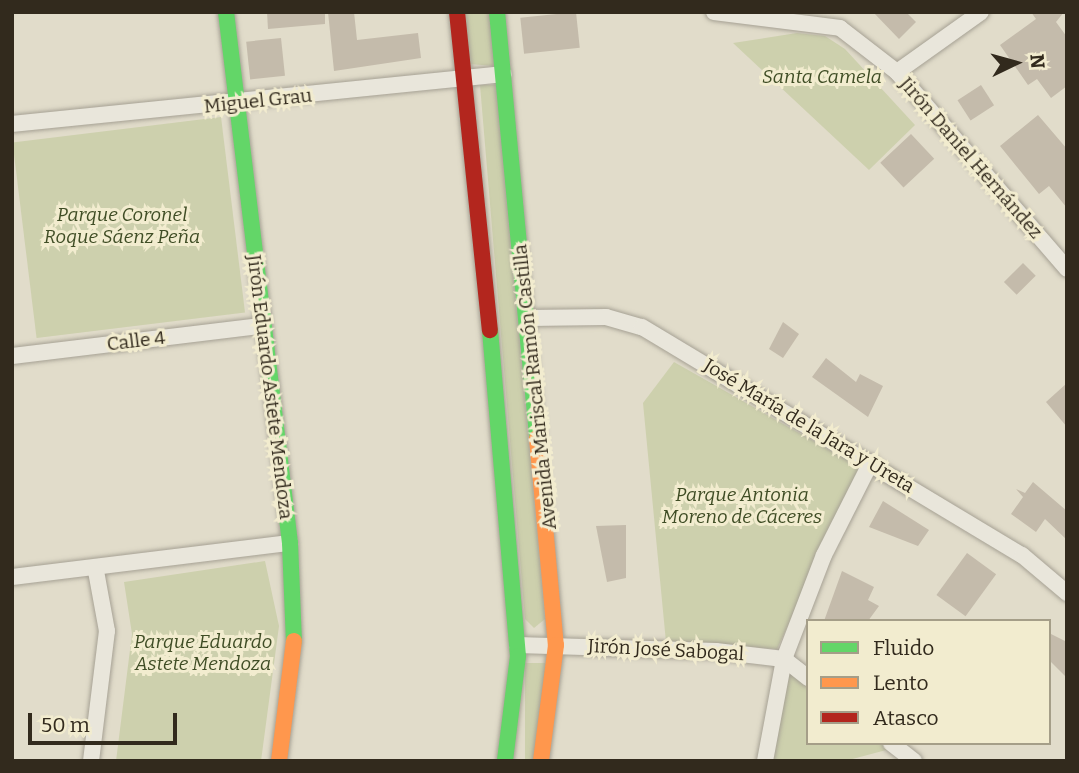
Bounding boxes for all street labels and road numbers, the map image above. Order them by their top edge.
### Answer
street label: Jirón Daniel Hernández [895,73,1047,243]
street label: Miguel Grau [203,84,313,118]
street label: Avenida Mariscal Ramón Castilla [509,243,561,531]
street label: Jirón Eduardo Astete Mendoza [242,253,298,521]
street label: Calle 4 [106,326,166,356]
street label: José María de la Jara y Ureta [700,354,918,498]
street label: Jirón José Sabogal [587,635,745,665]

